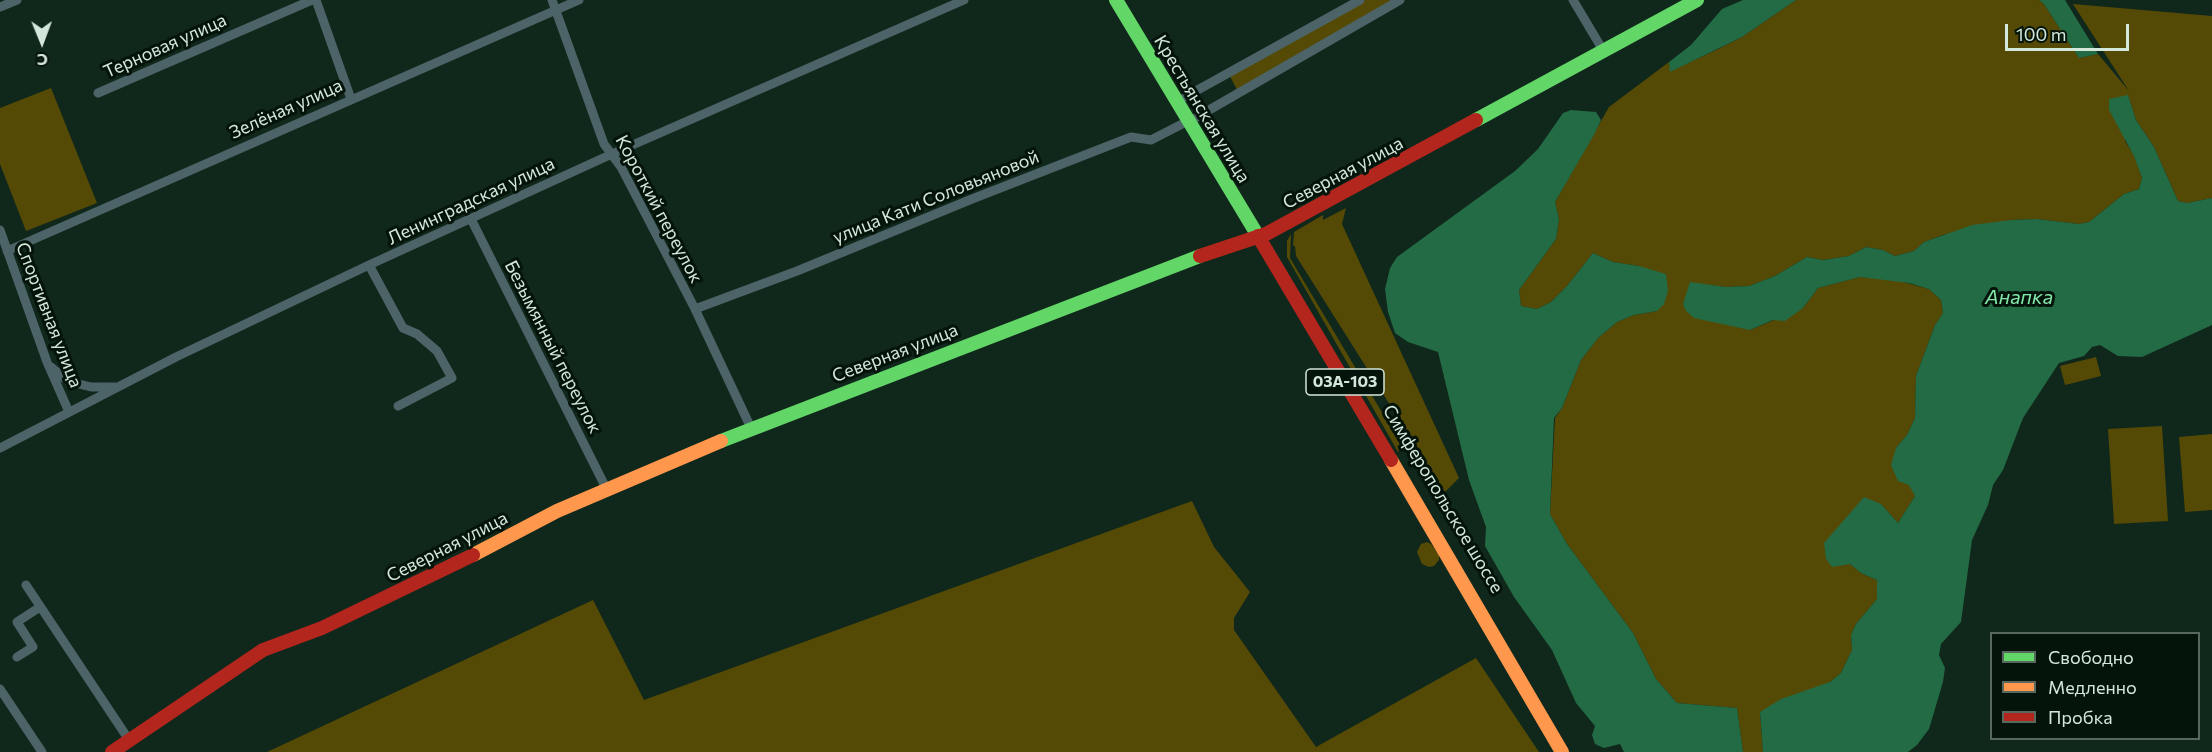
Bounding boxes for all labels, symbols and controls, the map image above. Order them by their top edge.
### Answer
street label: Терновая улица [100,9,230,83]
north arrow [12,12,72,72]
scale bar [2008,12,2132,50]
text: 100 m [2016,23,2066,45]
street label: Крестьянская улица [1149,31,1255,187]
text: С [37,51,48,70]
street label: Зелёная улица [226,74,346,144]
street label: Короткий переулок [611,131,707,287]
street label: Северная улица [1279,132,1407,214]
street label: улица Кати Соловьяновой [830,146,1042,248]
street label: Ленинградская улица [384,153,558,249]
street label: Спортивная улица [11,239,87,391]
street label: Безымянный переулок [500,257,606,437]
water label: Анапка [1985,285,2053,309]
street label: Северная улица [829,319,961,387]
road number: 03А-103 [1306,369,1384,395]
street label: Симферопольское шоссе [1378,401,1508,597]
street label: Северная улица [383,507,511,587]
legend [1990,632,2200,740]
text: Свободно [2048,646,2134,668]
text: Медленно [2048,676,2137,698]
text: Пробка [2048,706,2113,728]

